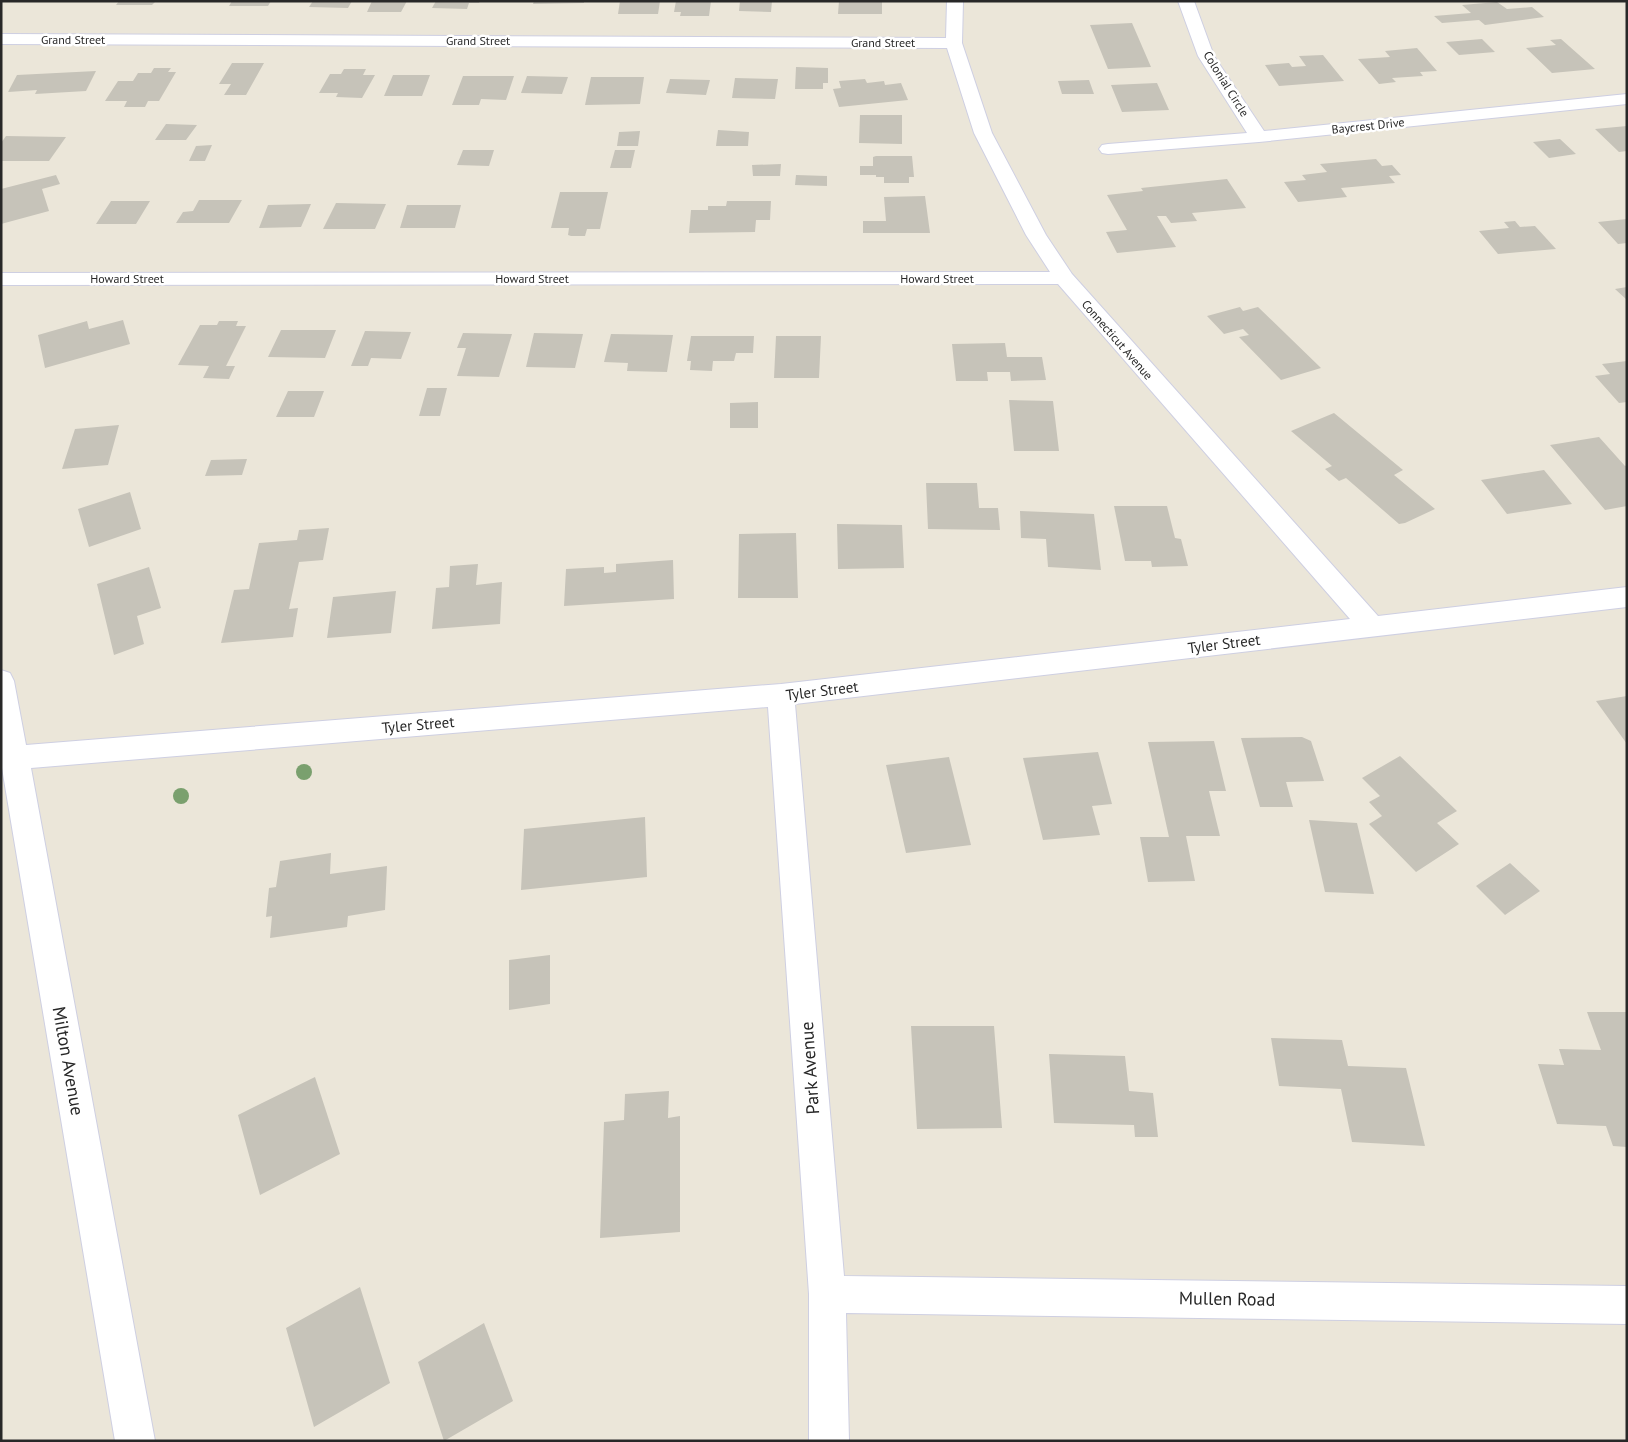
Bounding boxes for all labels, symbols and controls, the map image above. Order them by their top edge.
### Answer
street label: Grand Street [41,32,105,47]
street label: Grand Street [446,33,510,48]
street label: Grand Street [851,35,915,50]
street label: Colonial Circle [1200,48,1252,119]
street label: Baycrest Drive [1331,114,1405,137]
street label: Howard Street [90,271,164,286]
street label: Howard Street [495,271,569,286]
street label: Howard Street [900,271,974,286]
street label: Connecticut Avenue [1079,297,1156,383]
street label: Tyler Street [1187,630,1261,657]
street label: Tyler Street [785,677,859,704]
street label: Tyler Street [381,712,455,737]
street label: Milton Avenue [48,1005,89,1117]
street label: Park Avenue [795,1021,824,1115]
street label: Mullen Road [1179,1286,1275,1311]

